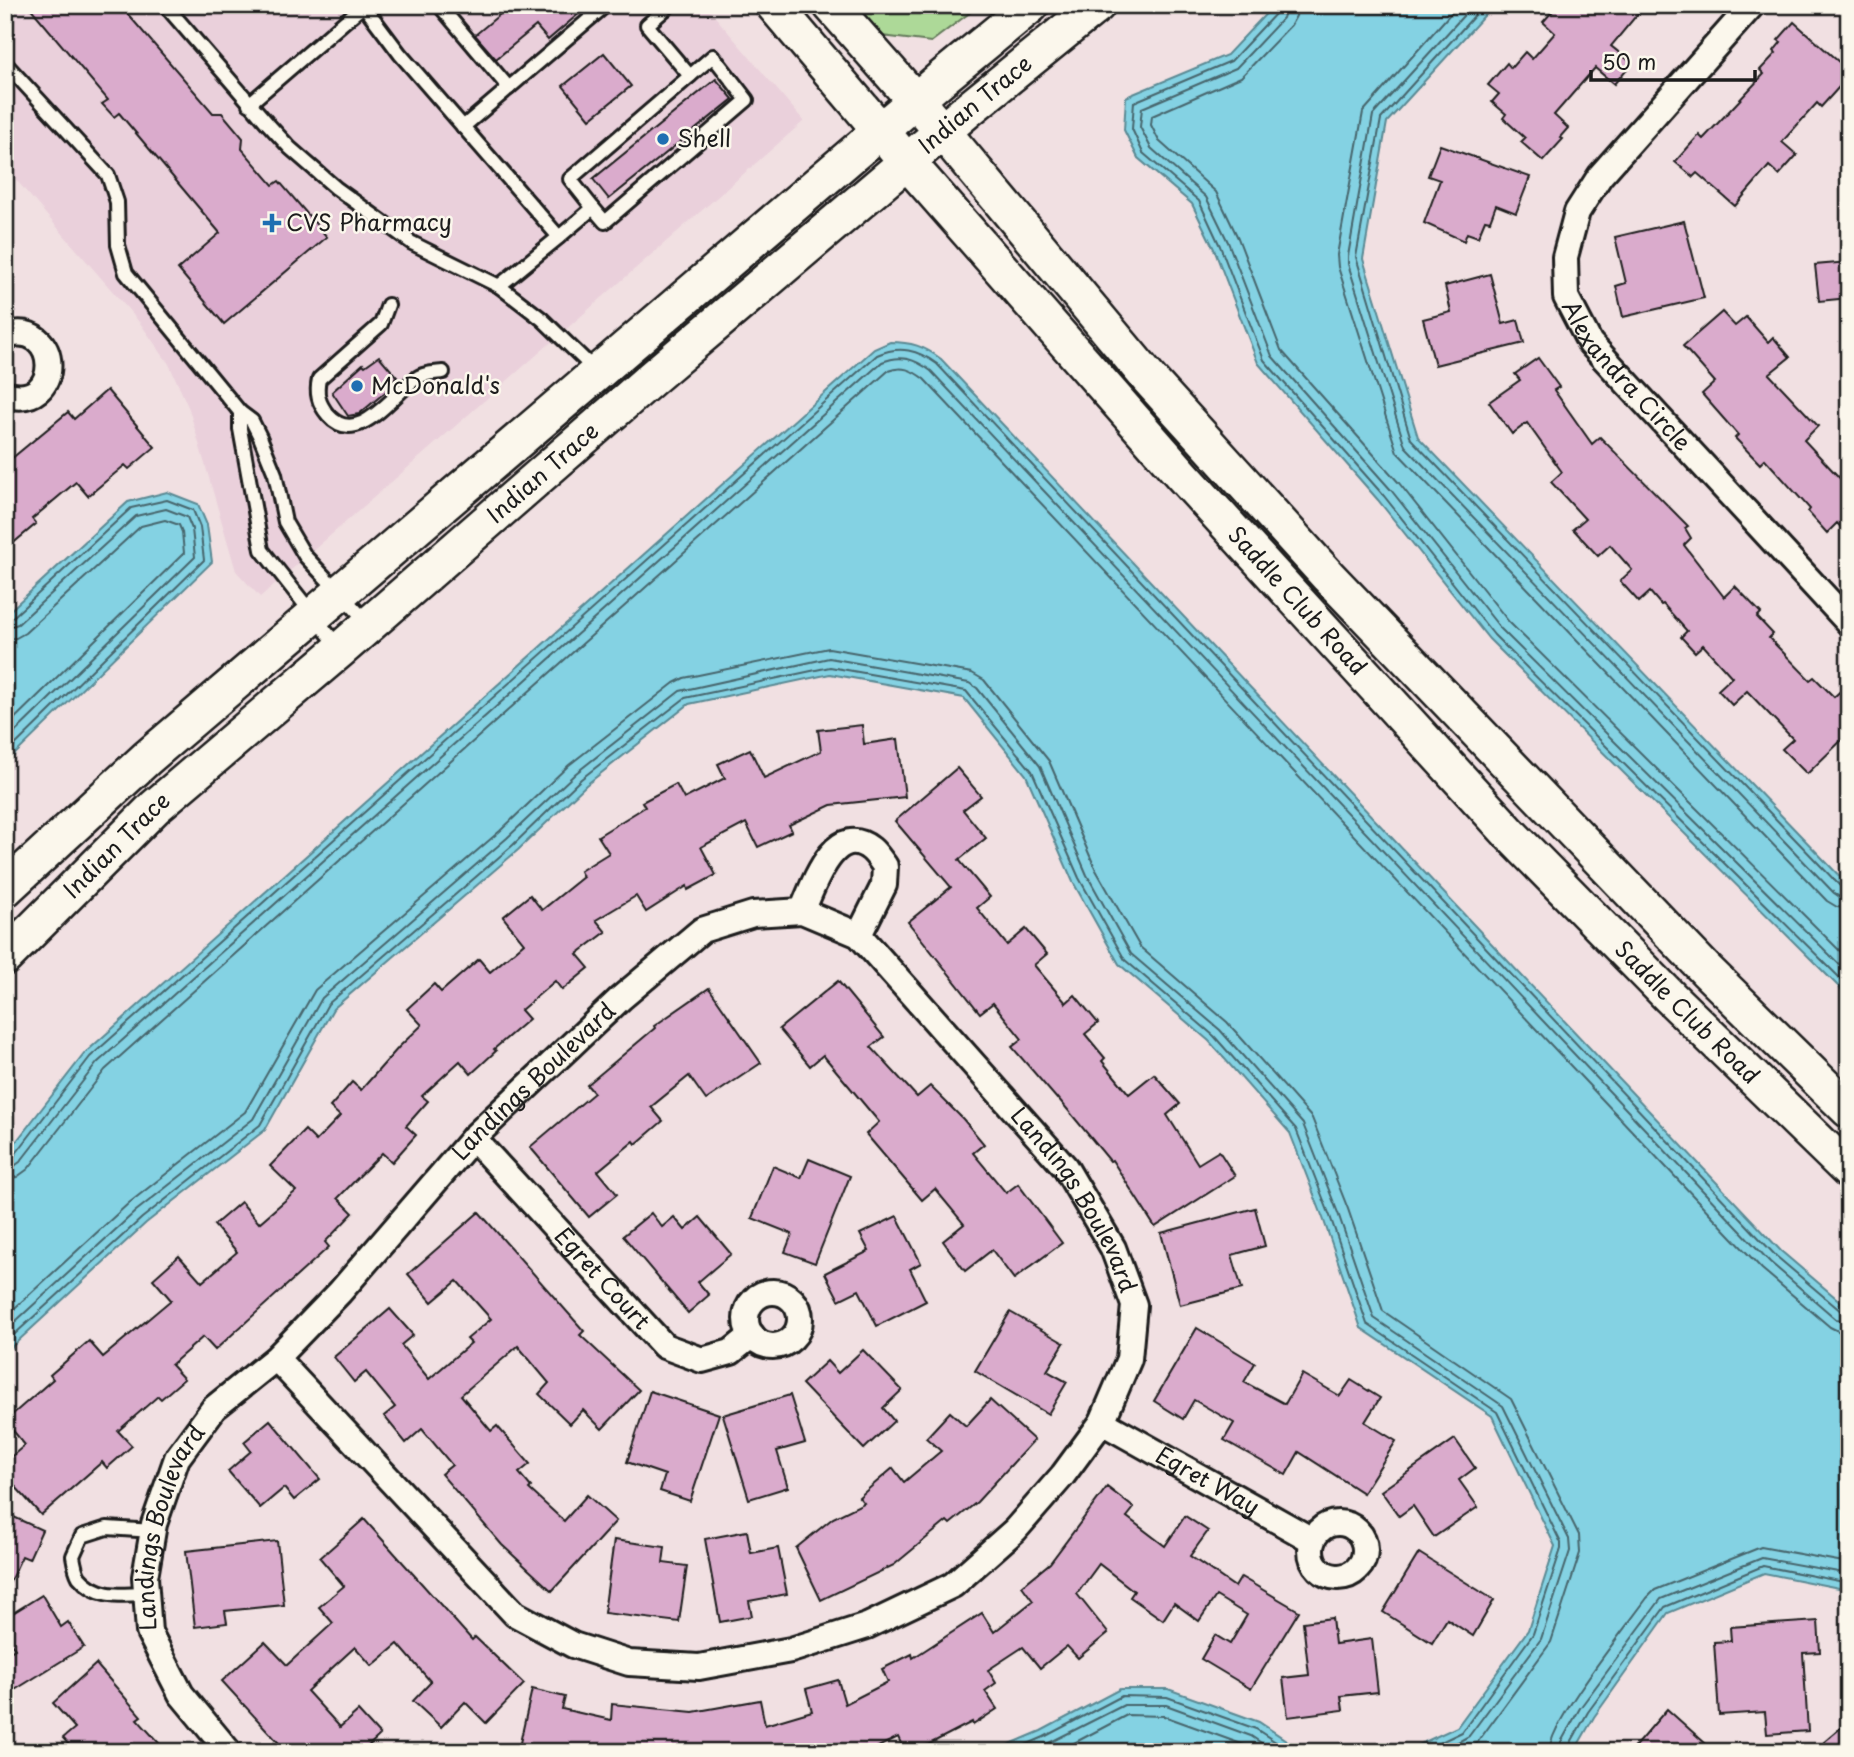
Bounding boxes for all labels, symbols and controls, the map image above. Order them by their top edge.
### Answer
scale bar [1591,38,1756,82]
text: 50 m [1602,45,1656,77]
street label: Indian Trace [909,46,1039,161]
place label: Shell [677,120,731,155]
marker: Shell [655,131,671,147]
place label: CVS Pharmacy [286,204,452,239]
marker: CVS Pharmacy [264,215,280,231]
street label: Alexandra Circle [1554,293,1700,458]
place label: McDonald's [371,367,500,402]
marker: McDonald's [349,378,365,394]
street label: Indian Trace [478,413,606,531]
street label: Saddle Club Road [1221,517,1376,683]
street label: Indian Trace [54,783,177,906]
street label: Saddle Club Road [1607,932,1768,1091]
street label: Landings Boulevard [442,993,622,1167]
street label: Landings Boulevard [1003,1098,1147,1297]
street label: Egret Court [547,1219,660,1337]
street label: Landings Boulevard [126,1416,212,1632]
street label: Egret Way [1150,1437,1267,1523]

